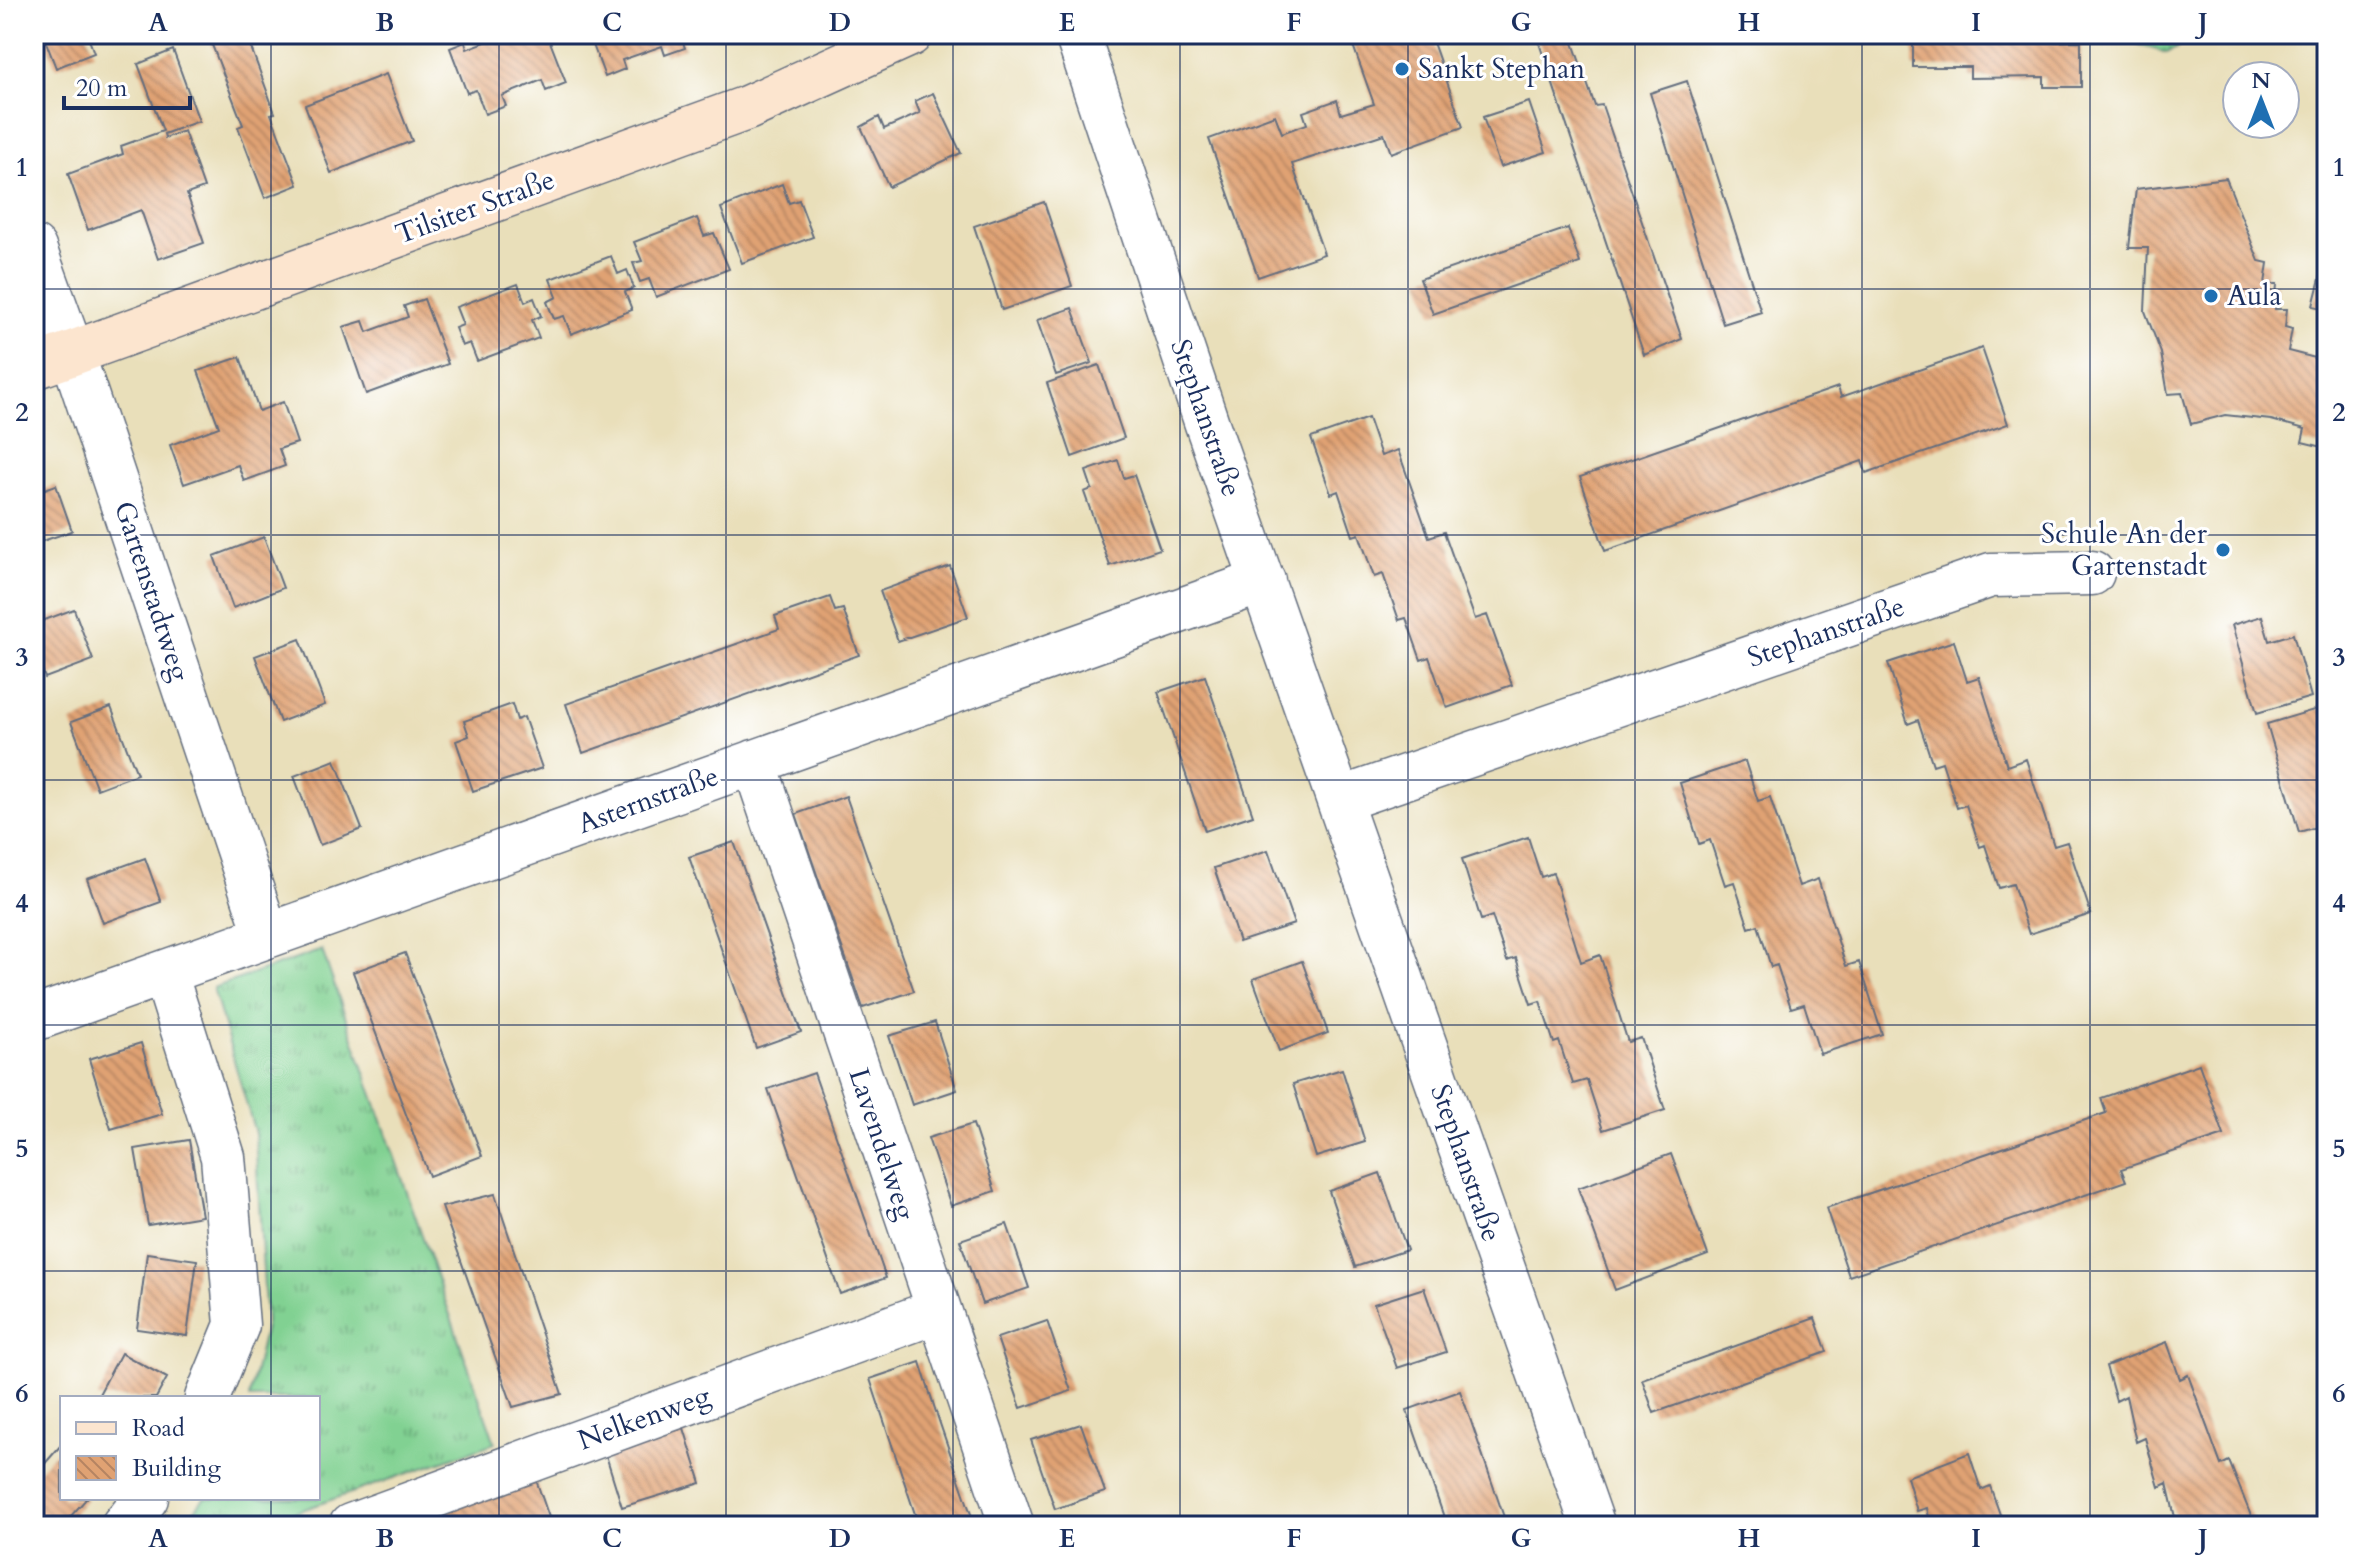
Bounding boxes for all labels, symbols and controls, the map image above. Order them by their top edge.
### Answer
text: A [148,5,168,40]
text: B [376,5,394,40]
text: C [602,5,622,40]
text: D [829,5,851,40]
text: E [1059,5,1075,40]
text: F [1286,5,1302,40]
text: G [1510,5,1532,40]
text: H [1738,5,1761,40]
text: I [1971,5,1981,40]
text: J [2194,5,2208,40]
place label: Sankt Stephan [1418,50,1585,88]
scale bar [64,60,190,110]
marker: Sankt Stephan [1393,60,1411,78]
north arrow [2221,60,2301,140]
text: N [2251,66,2271,96]
text: 20 m [76,72,128,105]
text: 1 [15,150,29,185]
text: 1 [2332,150,2346,185]
street label: Tilsiter Straße [390,161,560,253]
place label: Aula [2227,277,2282,315]
marker: Aula [2202,287,2220,305]
street label: Stephanstraße [1161,334,1251,502]
text: 2 [15,395,29,430]
text: 2 [2332,395,2346,430]
street label: Gartenstadtweg [105,496,199,686]
place label: Schule An der Gartenstadt [2041,515,2208,585]
marker: Schule An der Gartenstadt [2214,541,2232,559]
street label: Stephanstraße [1742,587,1910,677]
text: 3 [15,640,29,675]
text: 3 [2332,640,2346,675]
street label: Asternstraße [572,757,724,843]
text: 4 [15,886,29,921]
text: 4 [2332,886,2346,921]
street label: Lavendelweg [840,1063,924,1225]
street label: Stephanstraße [1421,1079,1511,1247]
text: 5 [15,1131,29,1166]
text: 5 [2332,1131,2346,1166]
text: 6 [15,1376,29,1411]
street label: Nelkenweg [573,1376,716,1459]
text: 6 [2332,1376,2346,1411]
legend [60,1396,320,1500]
text: Road [132,1412,185,1445]
text: Building [132,1452,222,1485]
text: A [148,1521,168,1556]
text: B [376,1521,394,1556]
text: C [602,1521,622,1556]
text: D [829,1521,851,1556]
text: E [1059,1521,1075,1556]
text: F [1286,1521,1302,1556]
text: G [1510,1521,1532,1556]
text: H [1738,1521,1761,1556]
text: I [1971,1521,1981,1556]
text: J [2194,1521,2208,1556]

